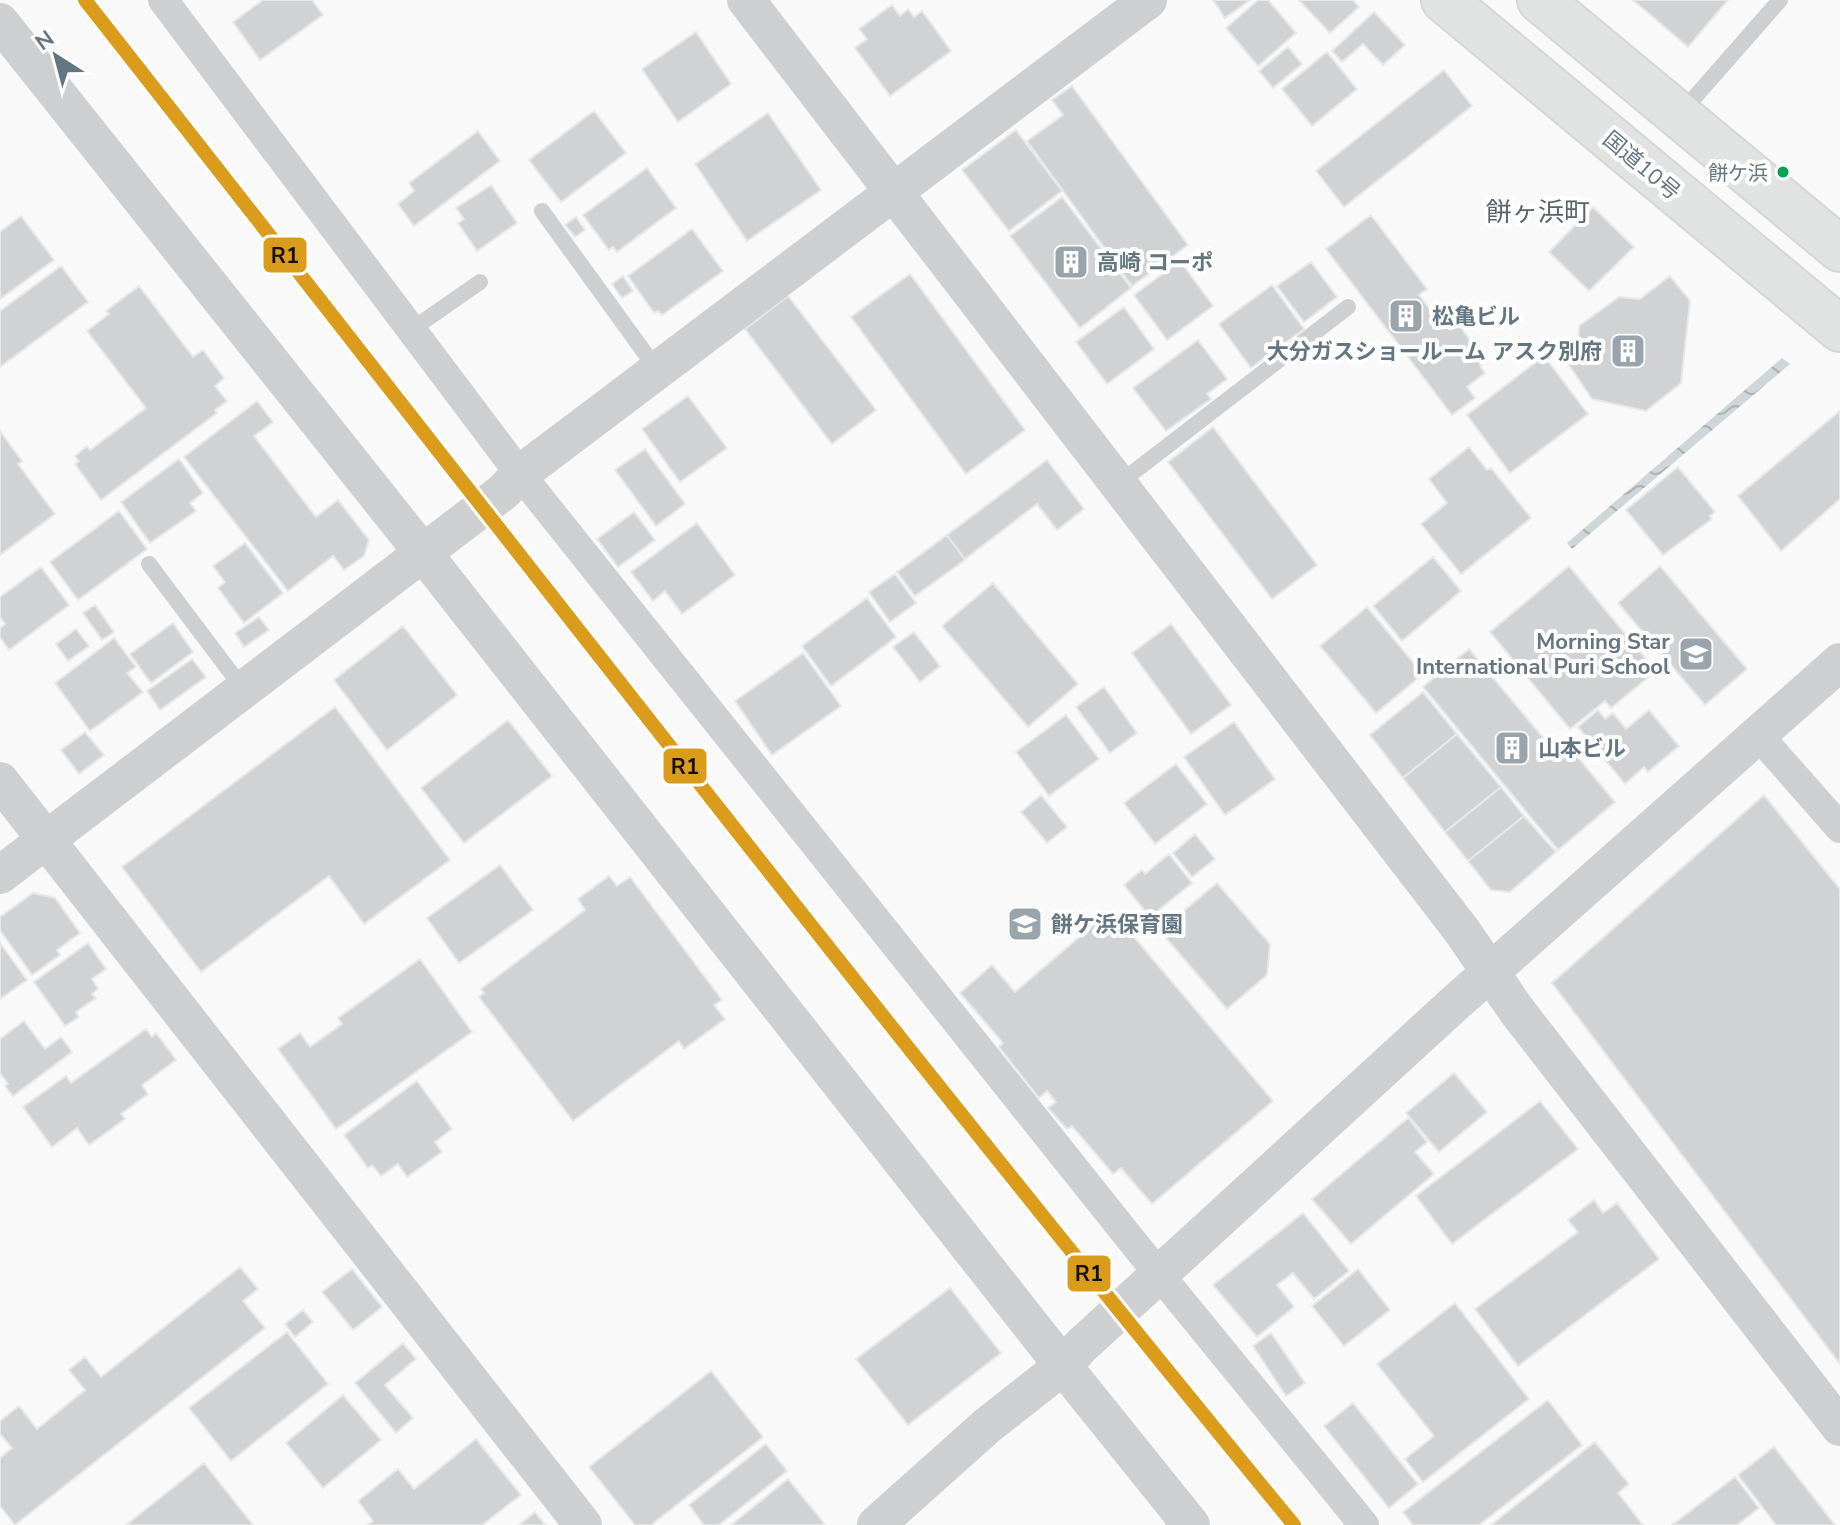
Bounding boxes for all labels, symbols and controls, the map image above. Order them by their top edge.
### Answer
north arrow [16,16,96,96]
text: N [29,24,60,58]
street label: 国道10号 [1596,125,1686,207]
place label: 餅ケ浜 [1708,160,1768,187]
marker: 餅ケ浜 [1775,164,1791,180]
district label: 餅ヶ浜町 [1486,195,1590,230]
line badge: R1 [262,236,308,274]
text: R1 [271,241,299,271]
building icon: 高崎 コーポ [1052,243,1090,281]
place label: 高崎 コーポ [1097,248,1213,278]
building icon: 松亀ビル [1387,297,1425,335]
place label: 松亀ビル [1432,302,1520,332]
building icon: 大分ガスショールーム アスク別府 [1609,332,1647,370]
place label: 大分ガスショールーム アスク別府 [1267,337,1602,367]
place label: Morning Star International Puri School [1416,627,1670,682]
school or university icon: Morning Star International Puri School [1677,635,1715,673]
building icon: 山本ビル [1493,729,1531,767]
place label: 山本ビル [1538,734,1626,764]
line badge: R1 [662,747,708,785]
text: R1 [671,752,699,782]
school or university icon: 餅ケ浜保育園 [1006,905,1044,943]
place label: 餅ケ浜保育園 [1051,910,1183,940]
line badge: R1 [1066,1254,1112,1293]
text: R1 [1075,1259,1103,1289]

